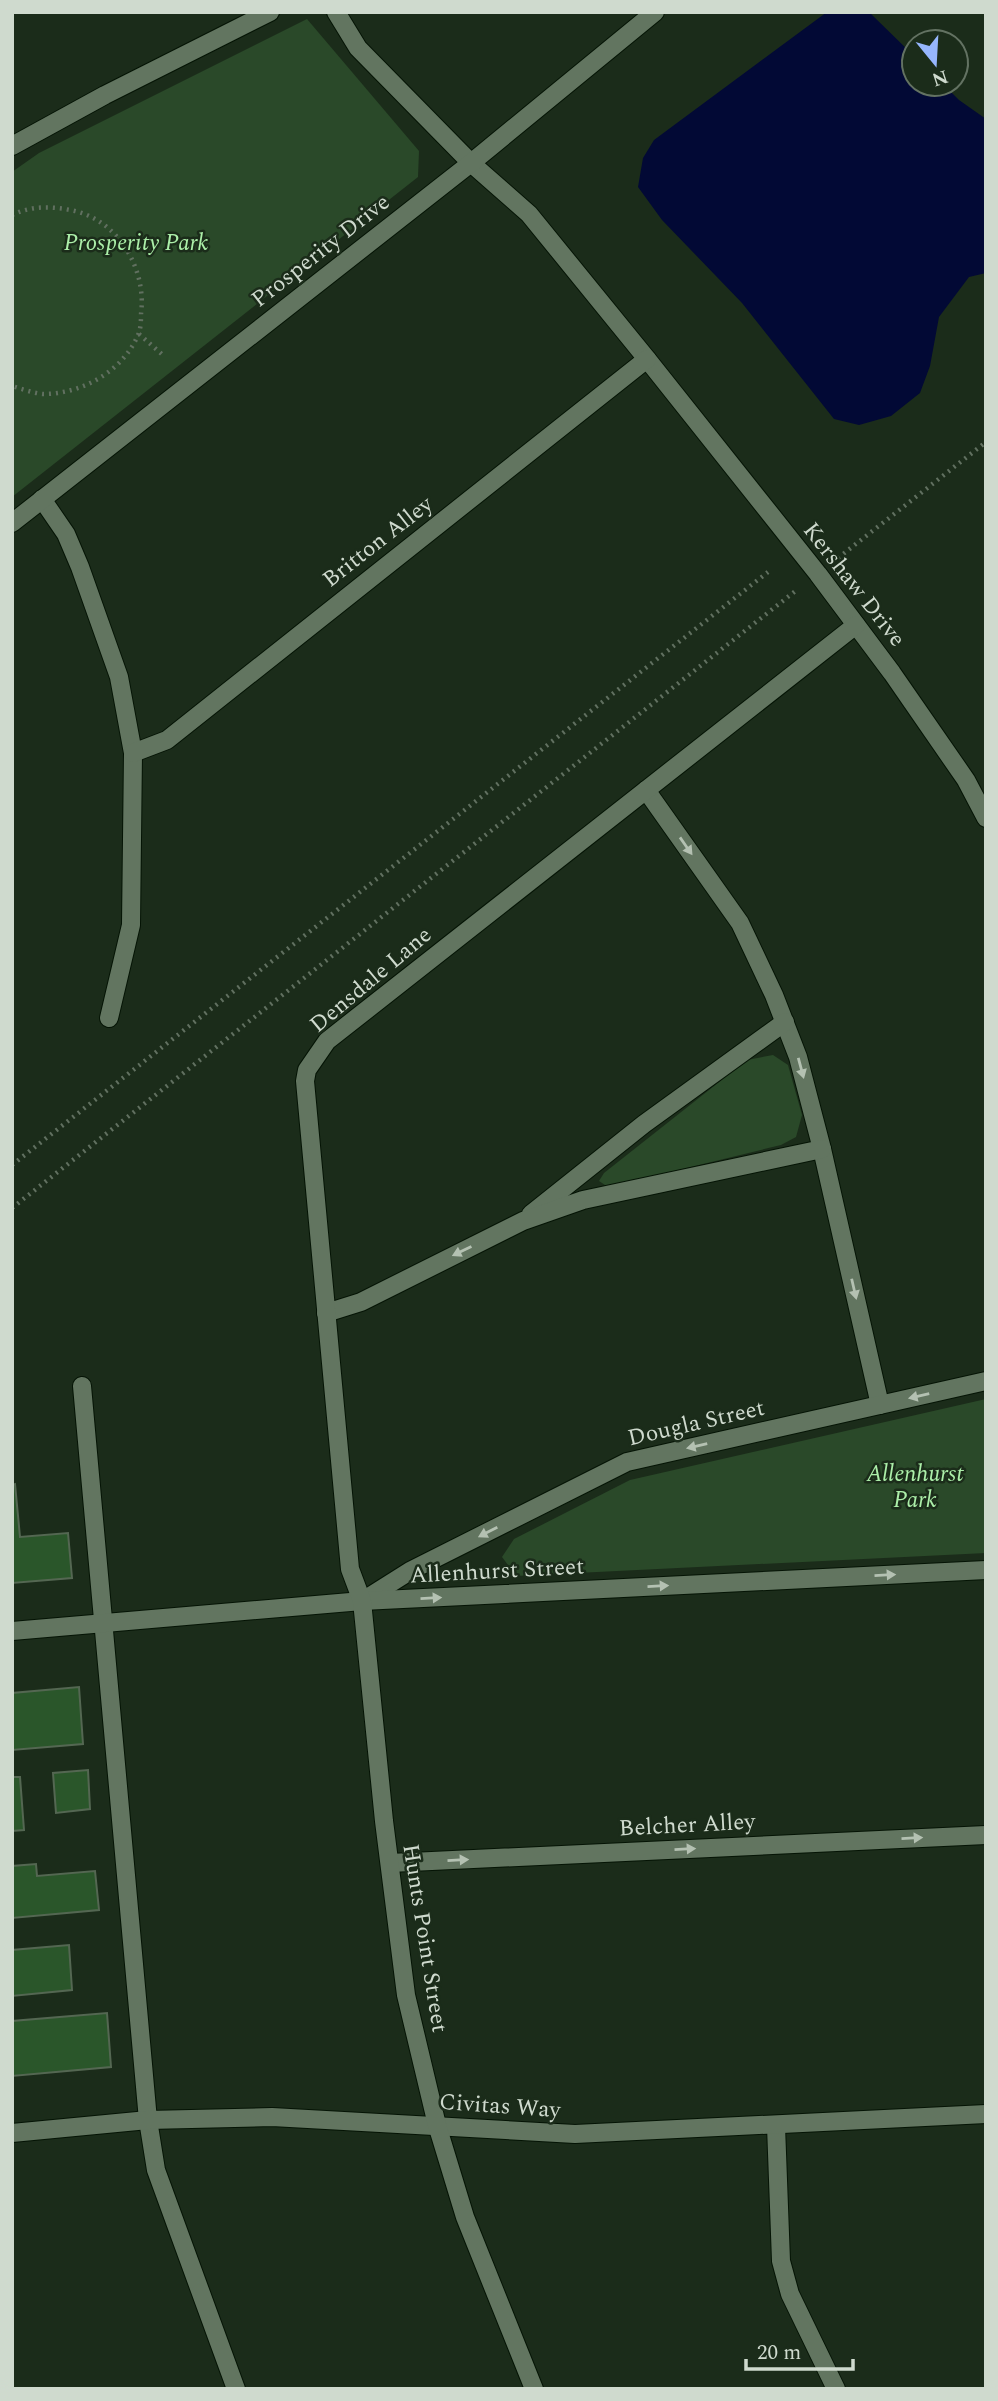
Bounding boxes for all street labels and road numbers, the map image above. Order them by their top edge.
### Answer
street label: Prosperity Drive [244,186,398,317]
street label: Britton Alley [315,487,441,597]
street label: Kershaw Drive [794,515,914,655]
street label: Densdale Lane [302,918,440,1042]
street label: Dougla Street [624,1391,768,1456]
street label: Allenhurst Street [409,1549,585,1594]
street label: Belcher Alley [618,1804,757,1847]
street label: Hunts Point Street [392,1842,457,2035]
street label: Civitas Way [438,2085,563,2128]

